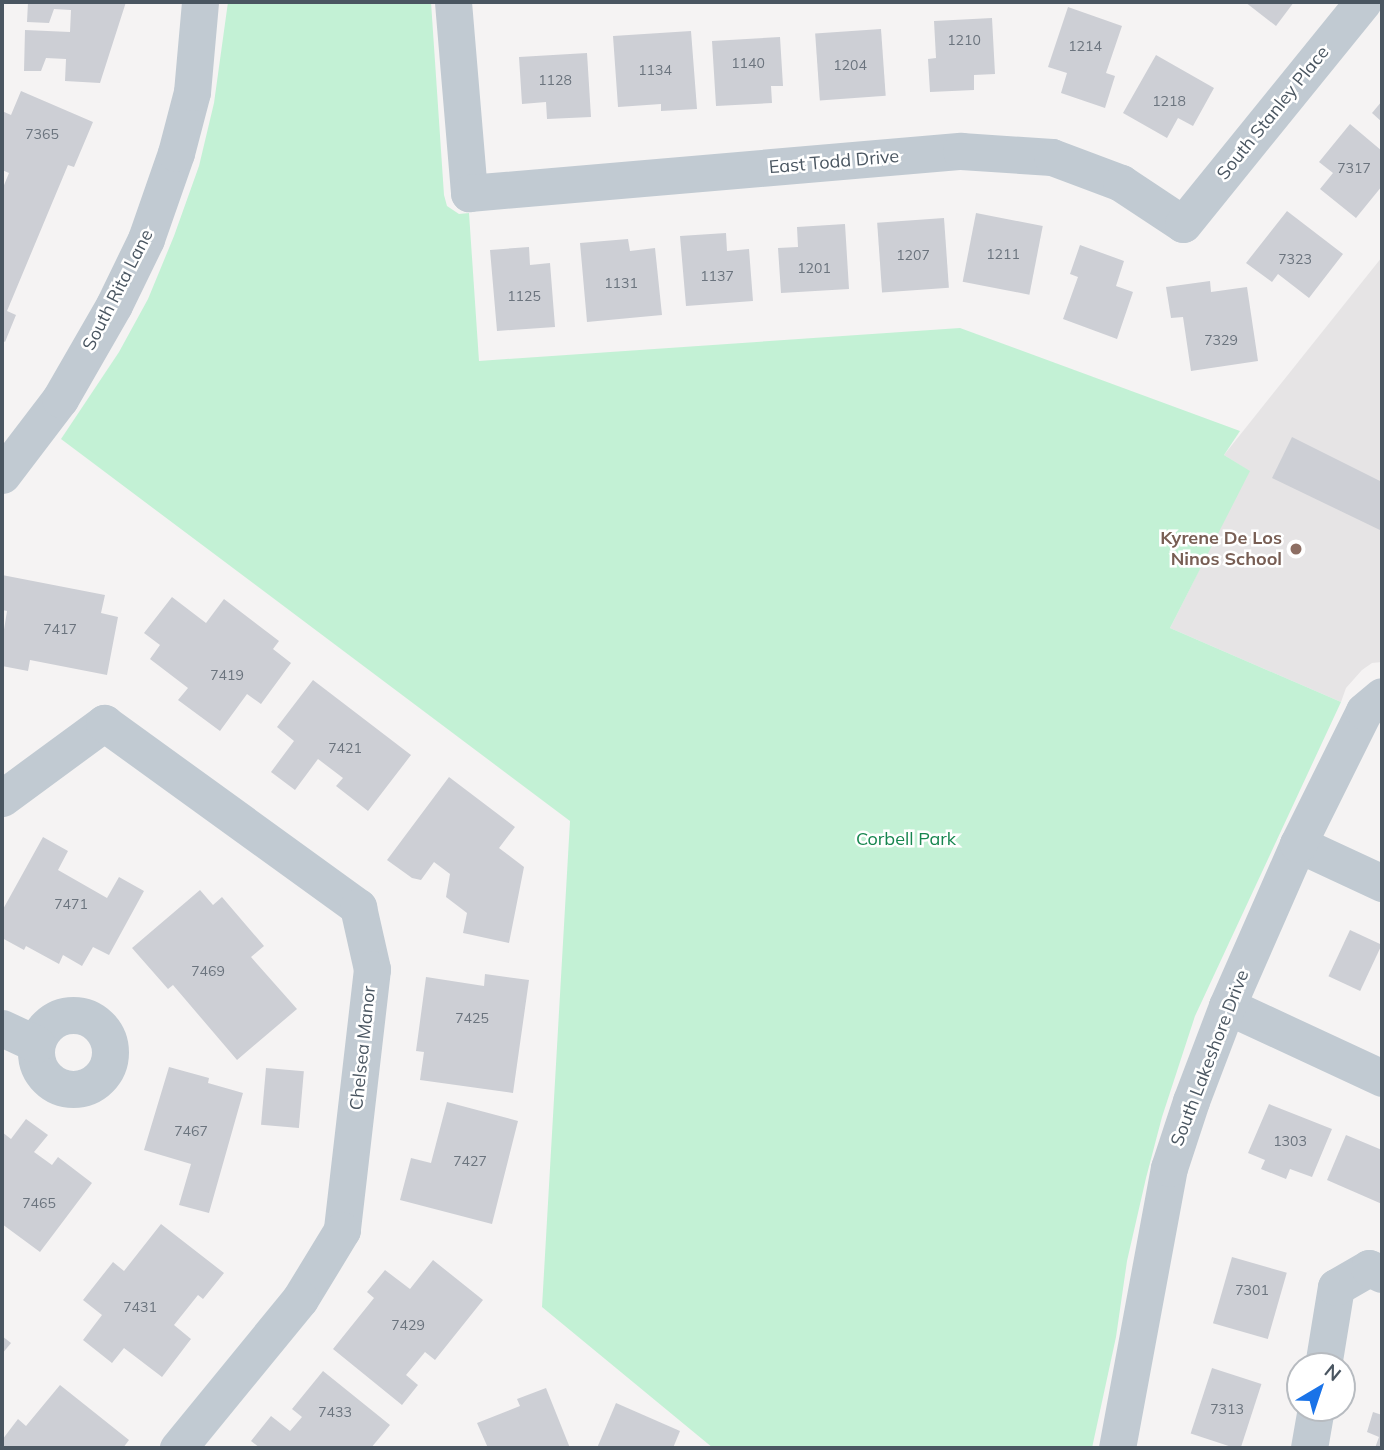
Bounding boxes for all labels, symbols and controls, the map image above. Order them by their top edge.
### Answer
house number: 1210 [947,32,981,48]
house number: 1214 [1068,38,1102,54]
street label: South Stanley Place [1212,42,1334,184]
house number: 1140 [731,55,765,71]
house number: 1204 [833,57,867,73]
house number: 1134 [638,62,672,78]
house number: 1128 [538,72,572,88]
house number: 1218 [1152,93,1186,109]
house number: 7365 [25,126,59,142]
street label: East Todd Drive [768,146,900,178]
house number: 7317 [1337,160,1371,176]
street label: South Rita Lane [78,226,158,354]
house number: 1211 [986,246,1020,262]
house number: 1207 [896,247,930,263]
house number: 7323 [1278,251,1312,267]
house number: 1201 [797,260,831,276]
house number: 1137 [700,268,734,284]
house number: 1131 [604,275,638,291]
house number: 1125 [507,288,541,304]
house number: 7329 [1204,332,1238,348]
place label: Kyrene De Los Ninos School [1160,528,1282,570]
marker: Kyrene De Los Ninos School [1288,541,1304,557]
house number: 7417 [43,621,77,637]
house number: 7419 [210,667,244,683]
house number: 7421 [328,740,362,756]
park label: Corbell Park [856,828,956,850]
house number: 7471 [54,896,88,912]
house number: 7469 [191,963,225,979]
street label: South Lakeshore Drive [1166,967,1254,1149]
street label: Chelsea Manor [346,985,380,1111]
house number: 7425 [455,1010,489,1026]
house number: 7467 [174,1123,208,1139]
house number: 1303 [1273,1133,1307,1149]
house number: 7427 [453,1153,487,1169]
house number: 7465 [22,1195,56,1211]
house number: 7301 [1235,1282,1269,1298]
house number: 7431 [123,1299,157,1315]
house number: 7429 [391,1317,425,1333]
north arrow [1286,1352,1356,1422]
text: N [1320,1358,1346,1386]
house number: 7313 [1210,1401,1244,1417]
house number: 7433 [318,1404,352,1420]

